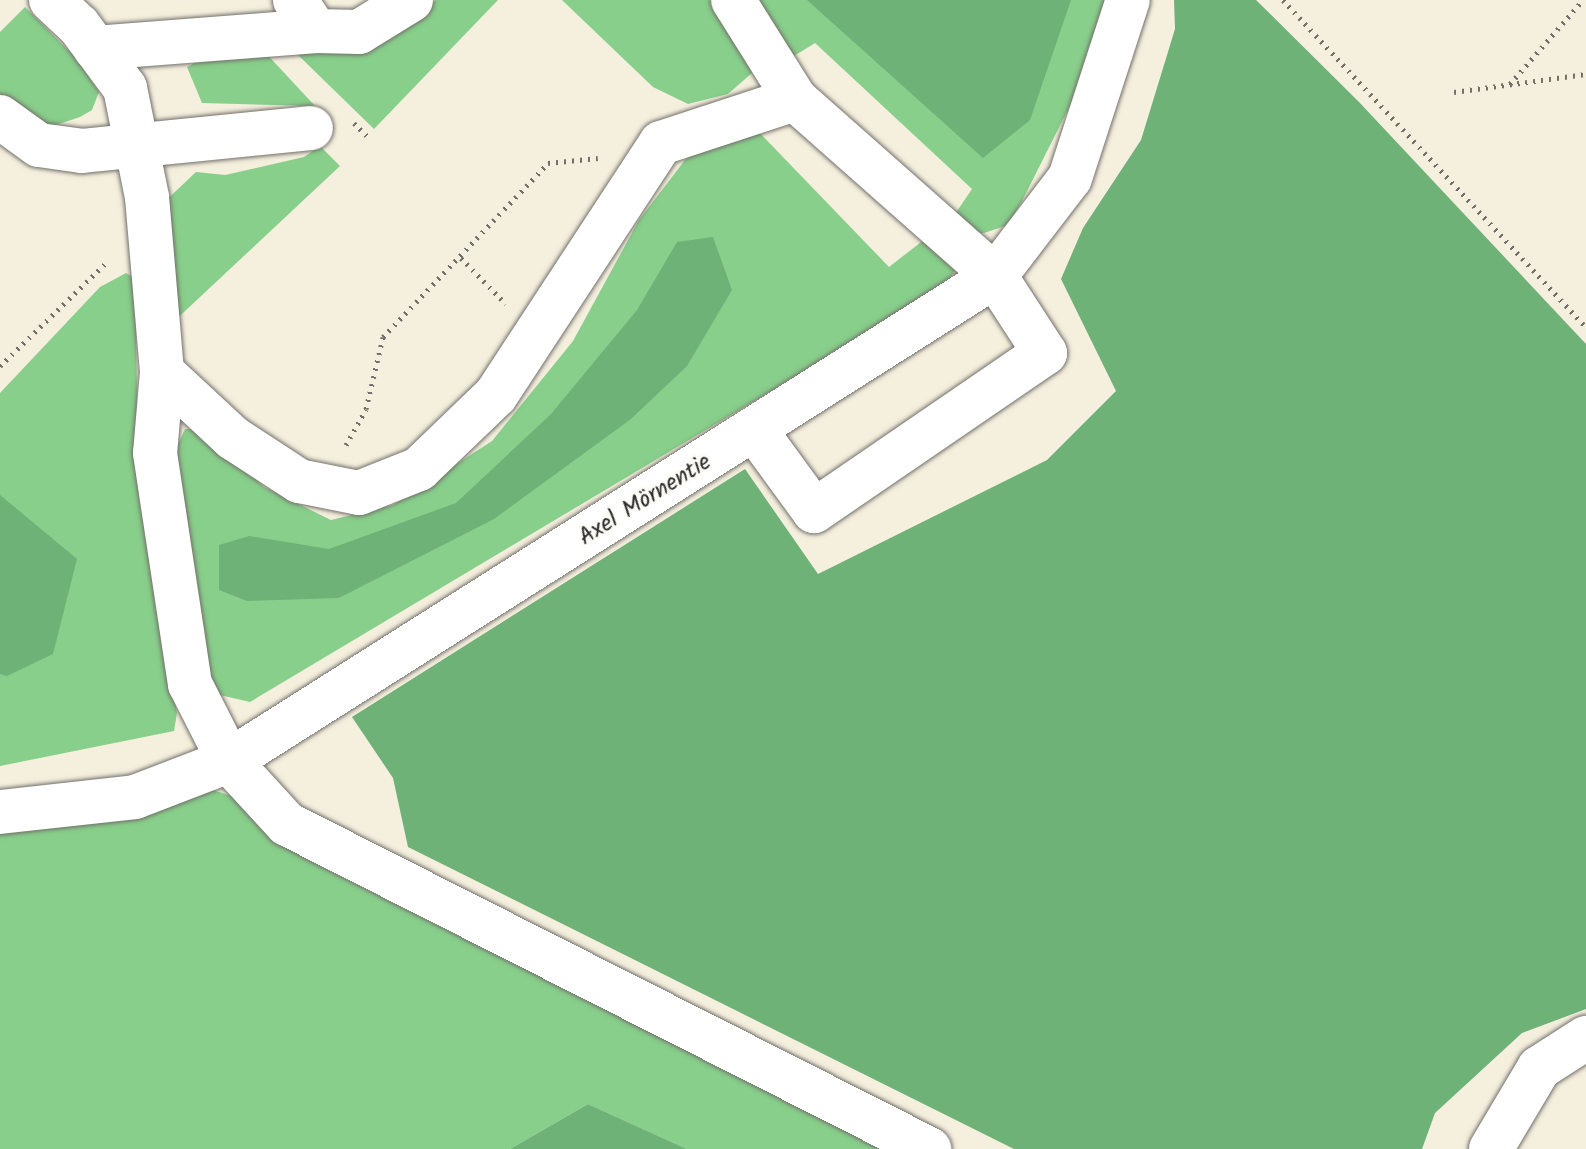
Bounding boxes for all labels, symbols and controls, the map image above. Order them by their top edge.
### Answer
street label: Axel Mörnentie [573,448,717,552]

